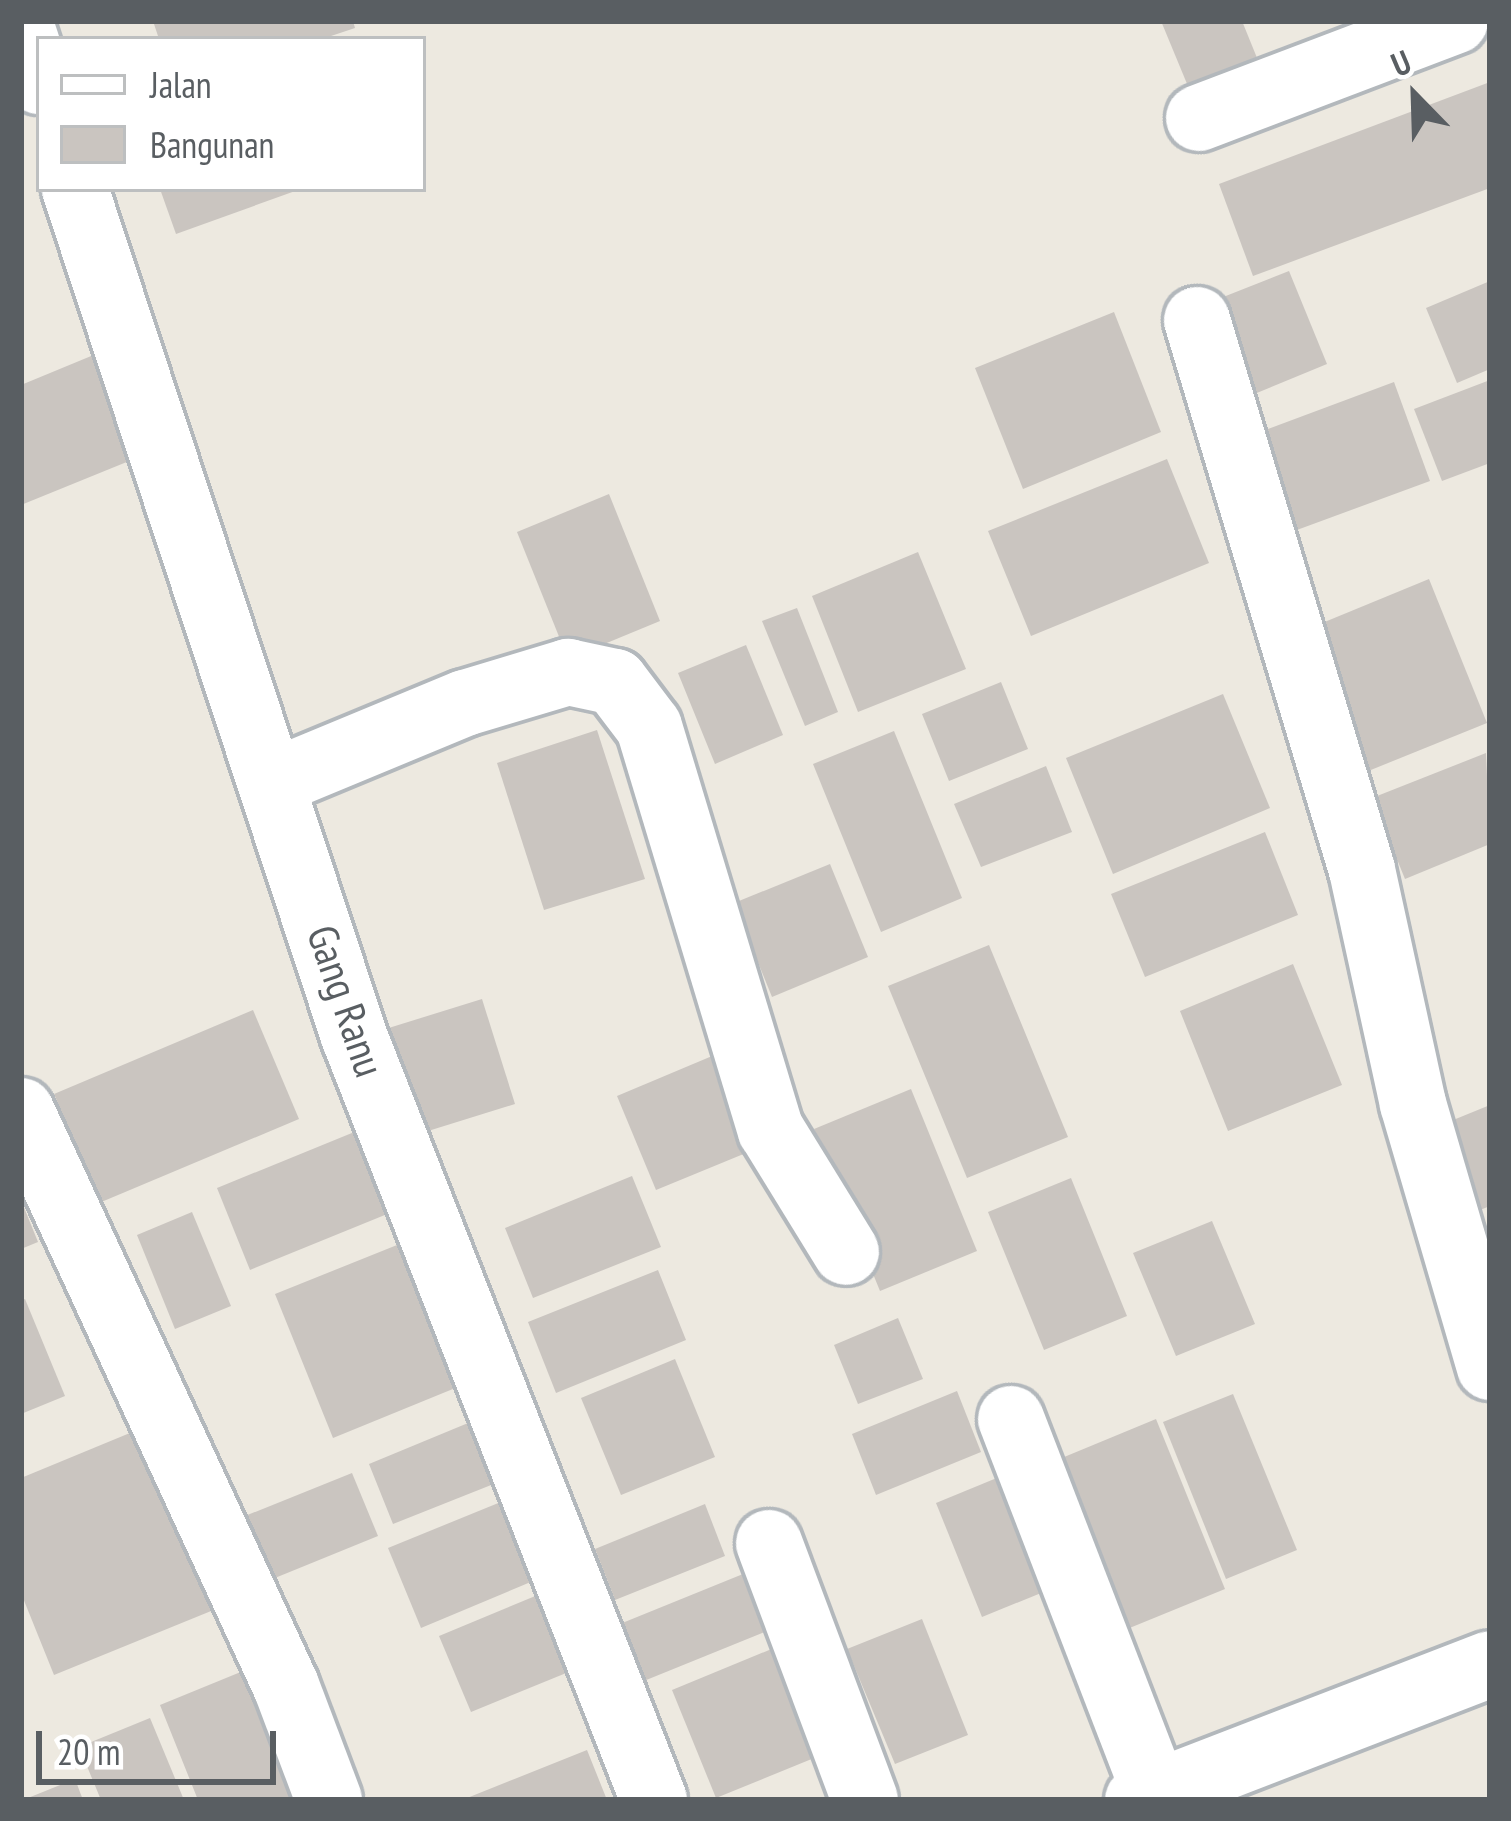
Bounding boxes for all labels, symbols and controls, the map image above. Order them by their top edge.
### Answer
legend [36,36,426,192]
north arrow [1355,36,1475,156]
text: U [1385,39,1417,86]
text: Jalan [150,61,212,108]
text: Bangunan [150,121,274,168]
street label: Gang Ranu [297,919,395,1083]
scale bar [42,1707,282,1781]
text: 20 m [57,1728,120,1775]

